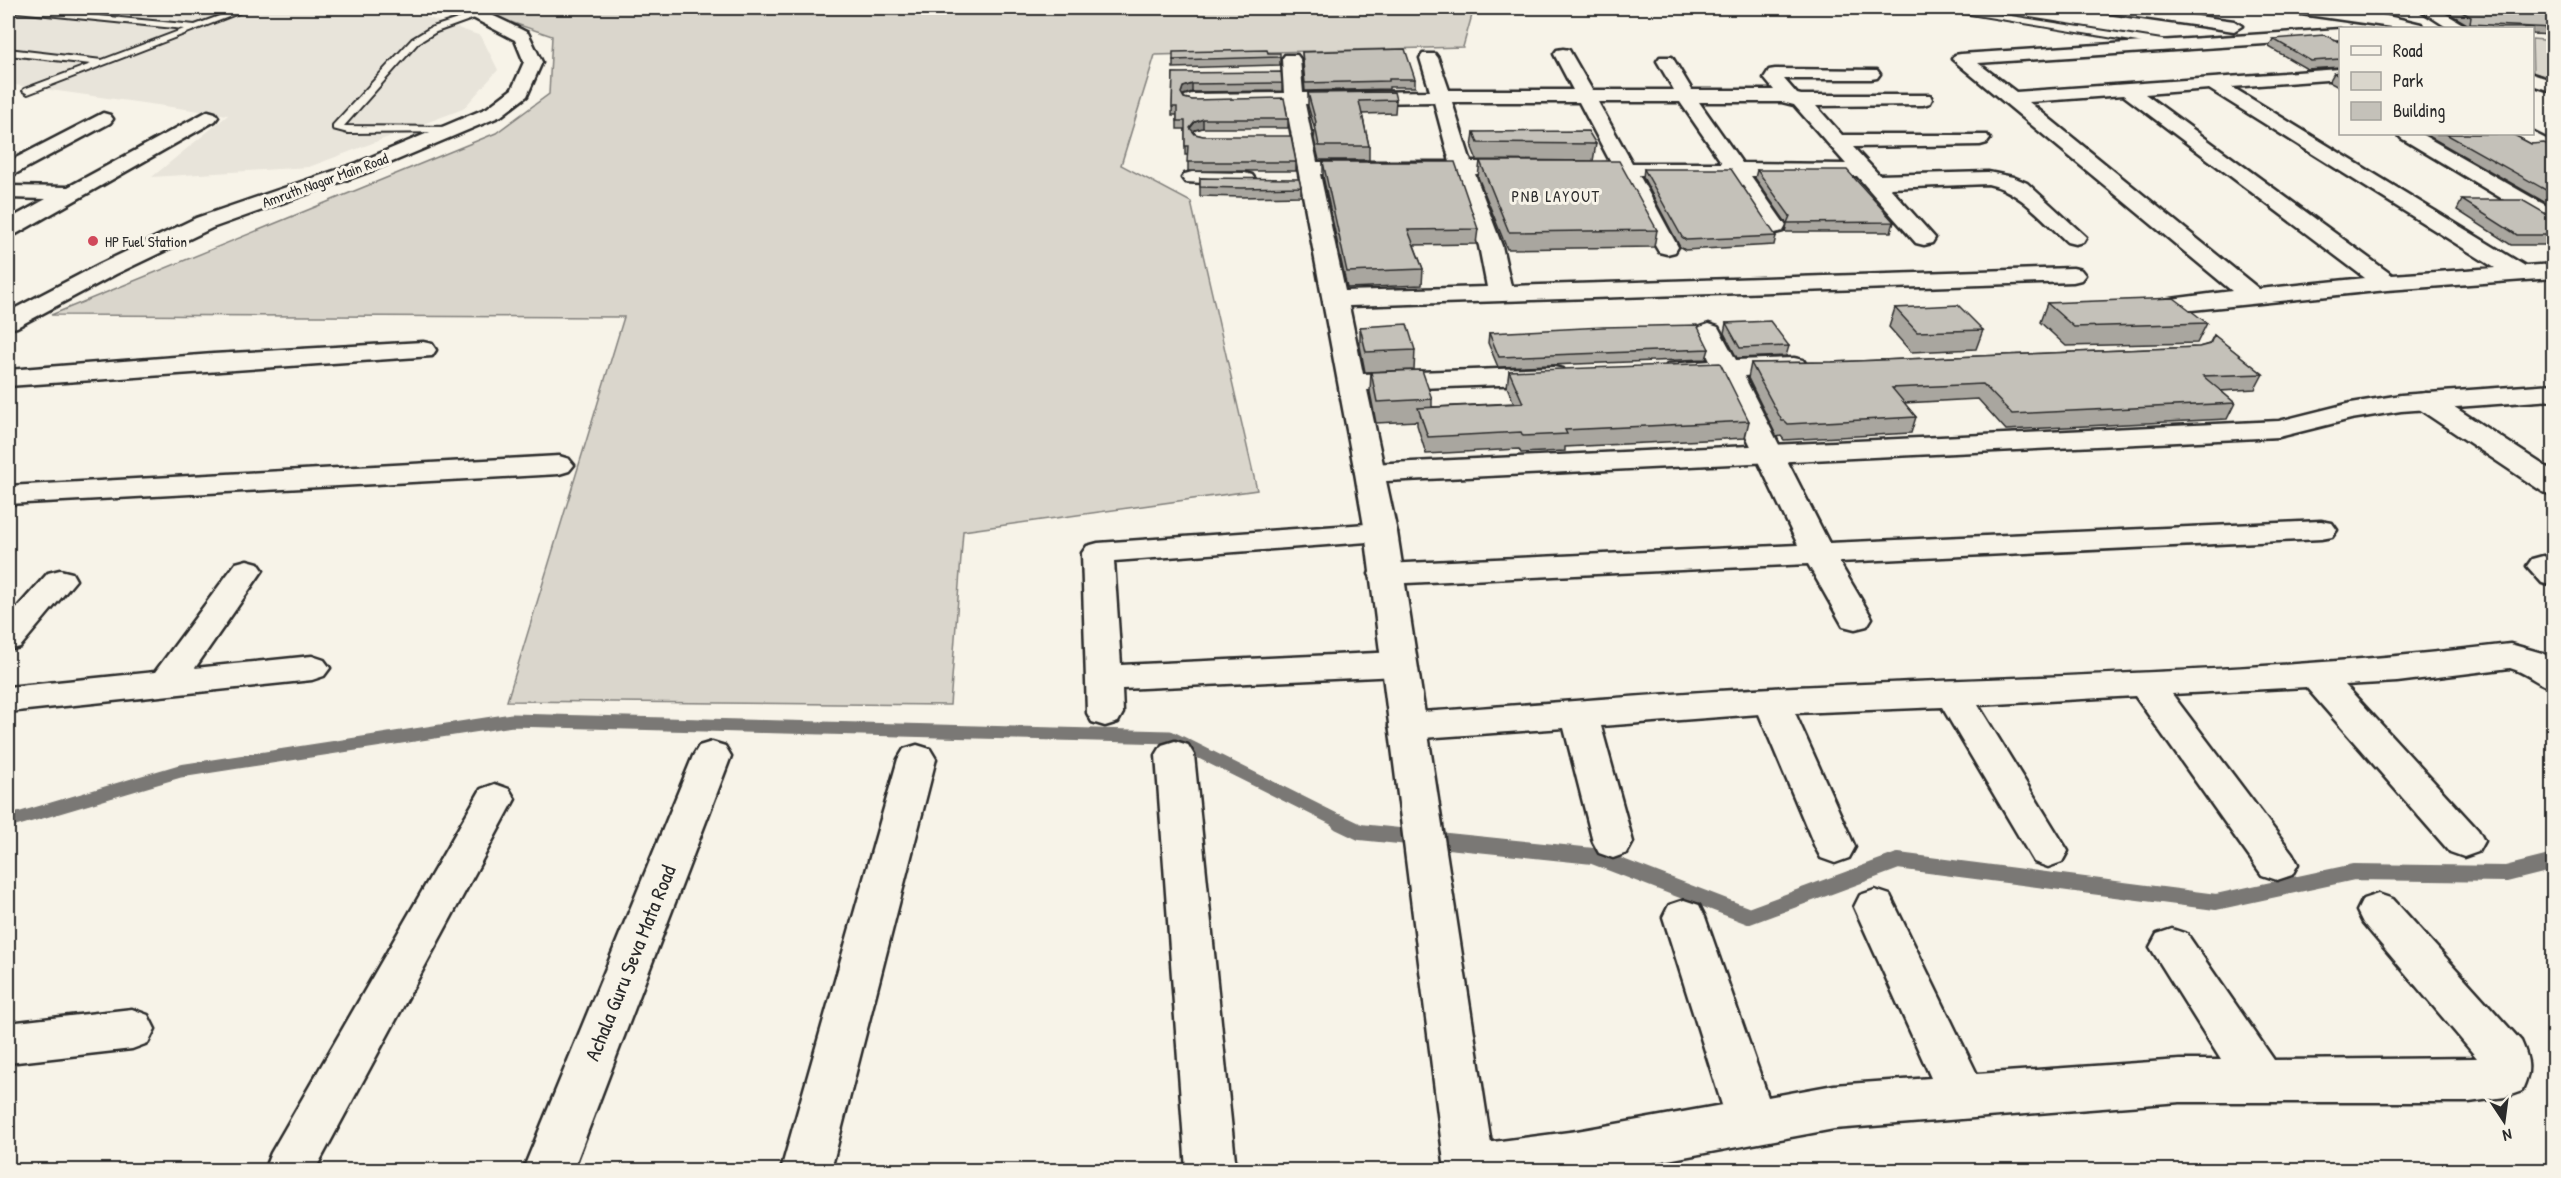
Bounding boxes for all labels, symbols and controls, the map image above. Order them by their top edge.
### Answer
legend [2339,27,2534,135]
text: Road [2393,38,2423,63]
text: Park [2393,68,2424,93]
text: Building [2393,98,2445,123]
street label: Amruth Nagar Main Road [259,147,391,213]
district label: PNB LAYOUT [1511,185,1601,207]
place label: HP Fuel Station [105,231,187,252]
marker: HP Fuel Station [86,234,100,248]
street label: Achala Guru Seva Mata Road [577,861,683,1065]
north arrow [2474,1091,2534,1151]
text: N [2500,1124,2514,1147]

